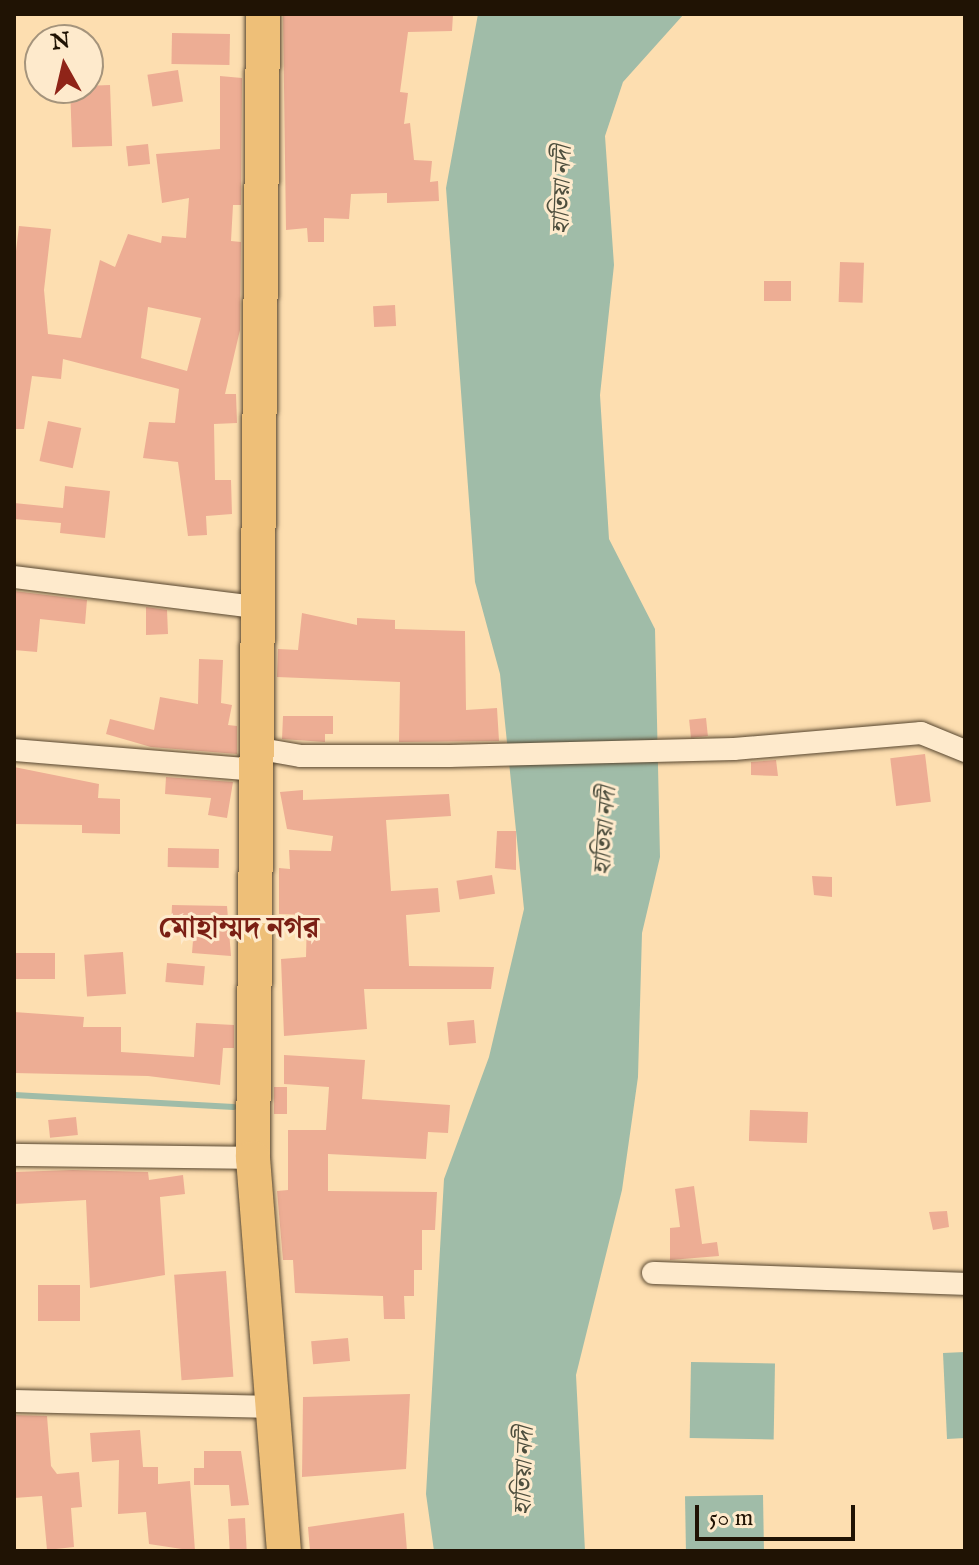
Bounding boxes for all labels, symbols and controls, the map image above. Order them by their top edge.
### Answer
north arrow [24,24,104,104]
text: N [50,27,72,57]
water label: হাতিয়া নদী [547,145,579,235]
water label: হাতিয়া নদী [589,786,623,876]
district label: মোহাম্মদ নগর [159,911,319,947]
water label: হাতিয়া নদী [509,1426,541,1516]
scale bar [699,1489,859,1539]
text: 50 m [709,1503,753,1534]

